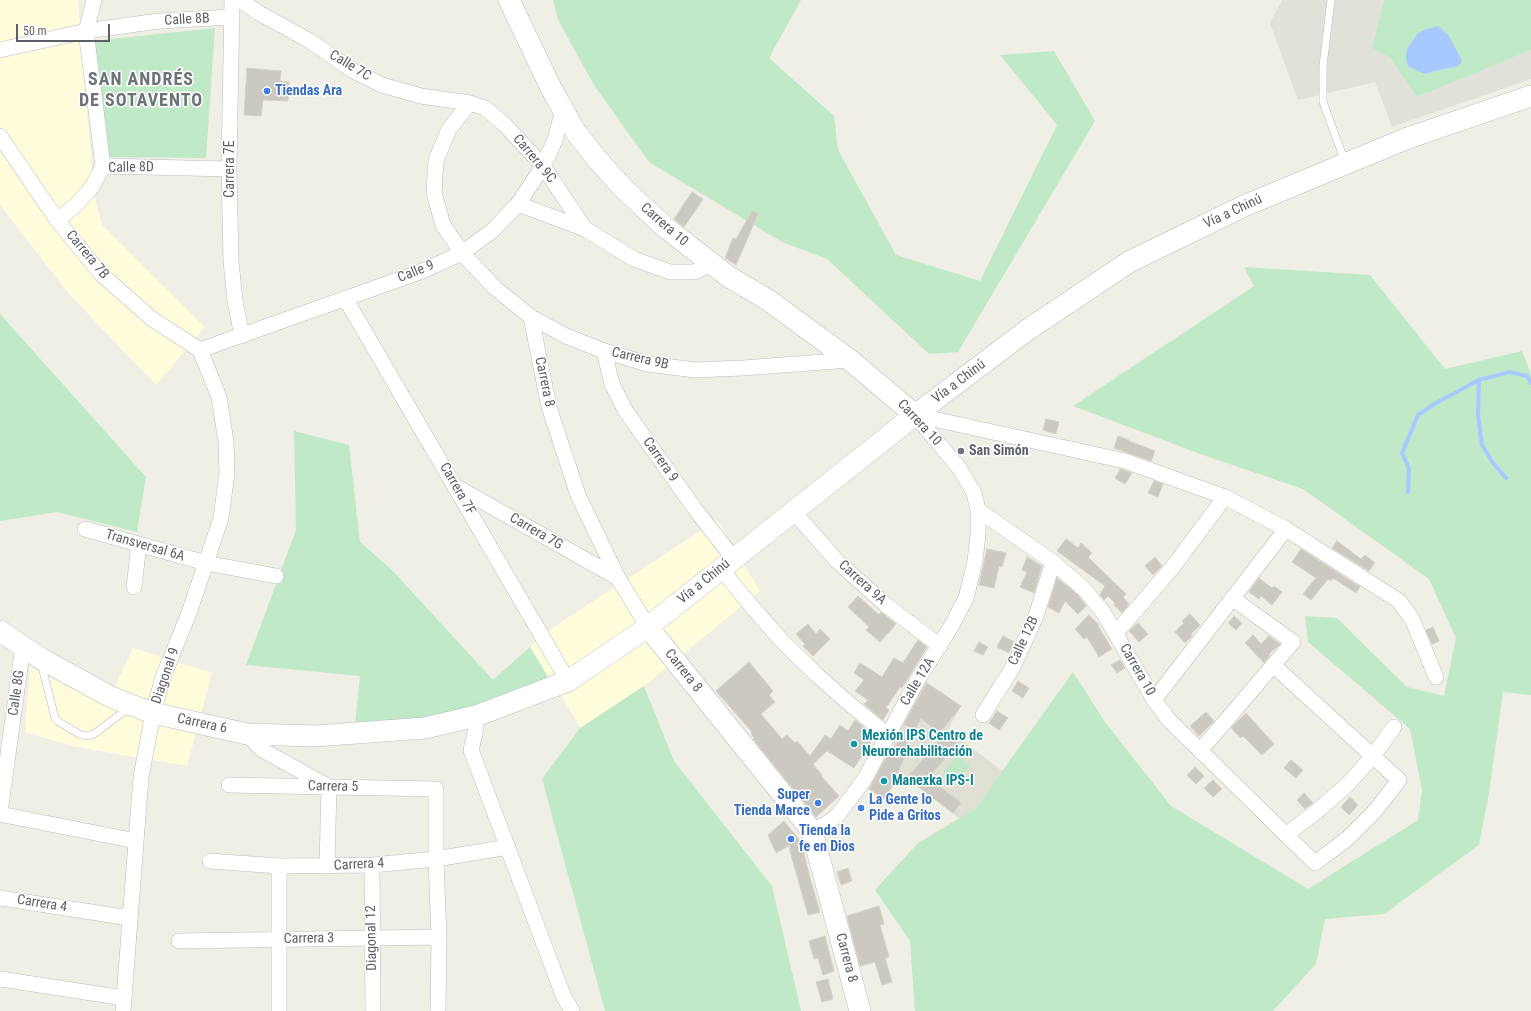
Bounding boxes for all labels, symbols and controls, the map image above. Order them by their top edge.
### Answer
street label: Calle 8B [164,10,210,30]
scale bar [18,16,112,42]
text: 50 m [23,24,47,38]
street label: Calle 7C [326,47,374,85]
district label: SAN ANDRÉS DE SOTAVENTO [79,69,203,112]
place label: Tiendas Ara [275,83,342,99]
marker: Tiendas Ara [262,86,272,96]
street label: Carrera 9C [509,131,559,187]
street label: Carrera 7E [222,140,238,198]
street label: Calle 8D [108,159,154,177]
street label: Vía a Chinú [1201,191,1265,233]
street label: Carrera 10 [637,200,691,250]
street label: Carrera 7B [62,227,112,283]
street label: Calle 9 [395,257,437,287]
street label: Carrera 9B [610,344,670,374]
street label: Carrera 8 [531,356,557,408]
street label: Vía a Chinú [929,357,989,407]
street label: Carrera 10 [893,396,945,450]
street label: Carrera 9 [639,435,681,485]
place label: San Simón [969,443,1029,459]
marker: San Simón [956,446,966,456]
street label: Carrera 7F [435,460,479,518]
street label: Carrera 7G [506,510,566,554]
street label: Transversal 6A [103,527,187,565]
street label: Vía a Chinú [674,556,734,608]
street label: Carrera 9A [835,557,889,609]
street label: Calle 12B [1005,614,1043,668]
street label: Carrera 10 [1115,641,1159,699]
street label: Diagonal 9 [149,646,183,706]
street label: Carrera 8 [661,646,705,696]
street label: Calle 12A [897,655,939,709]
street label: Calle 8G [5,669,29,717]
street label: Carrera 6 [176,711,228,737]
place label: Mexión IPS Centro de Neurorehabilitación [862,728,983,760]
marker: Mexión IPS Centro de Neurorehabilitación [849,739,859,749]
place label: Manexka IPS-I [892,773,974,789]
marker: Manexka IPS-I [879,776,889,786]
street label: Carrera 5 [308,778,358,796]
place label: Super Tienda Marce [734,787,810,820]
place label: La Gente lo Pide a Gritos [869,792,941,824]
marker: Super Tienda Marce [813,798,823,808]
marker: La Gente lo Pide a Gritos [856,803,866,813]
place label: Tienda la fe en Dios [799,823,855,856]
marker: Tienda la fe en Dios [786,834,796,844]
street label: Carrera 4 [333,855,385,875]
street label: Carrera 4 [16,892,68,916]
street label: Diagonal 12 [363,905,381,971]
street label: Carrera 3 [284,930,334,948]
street label: Carrera 8 [831,931,861,985]

